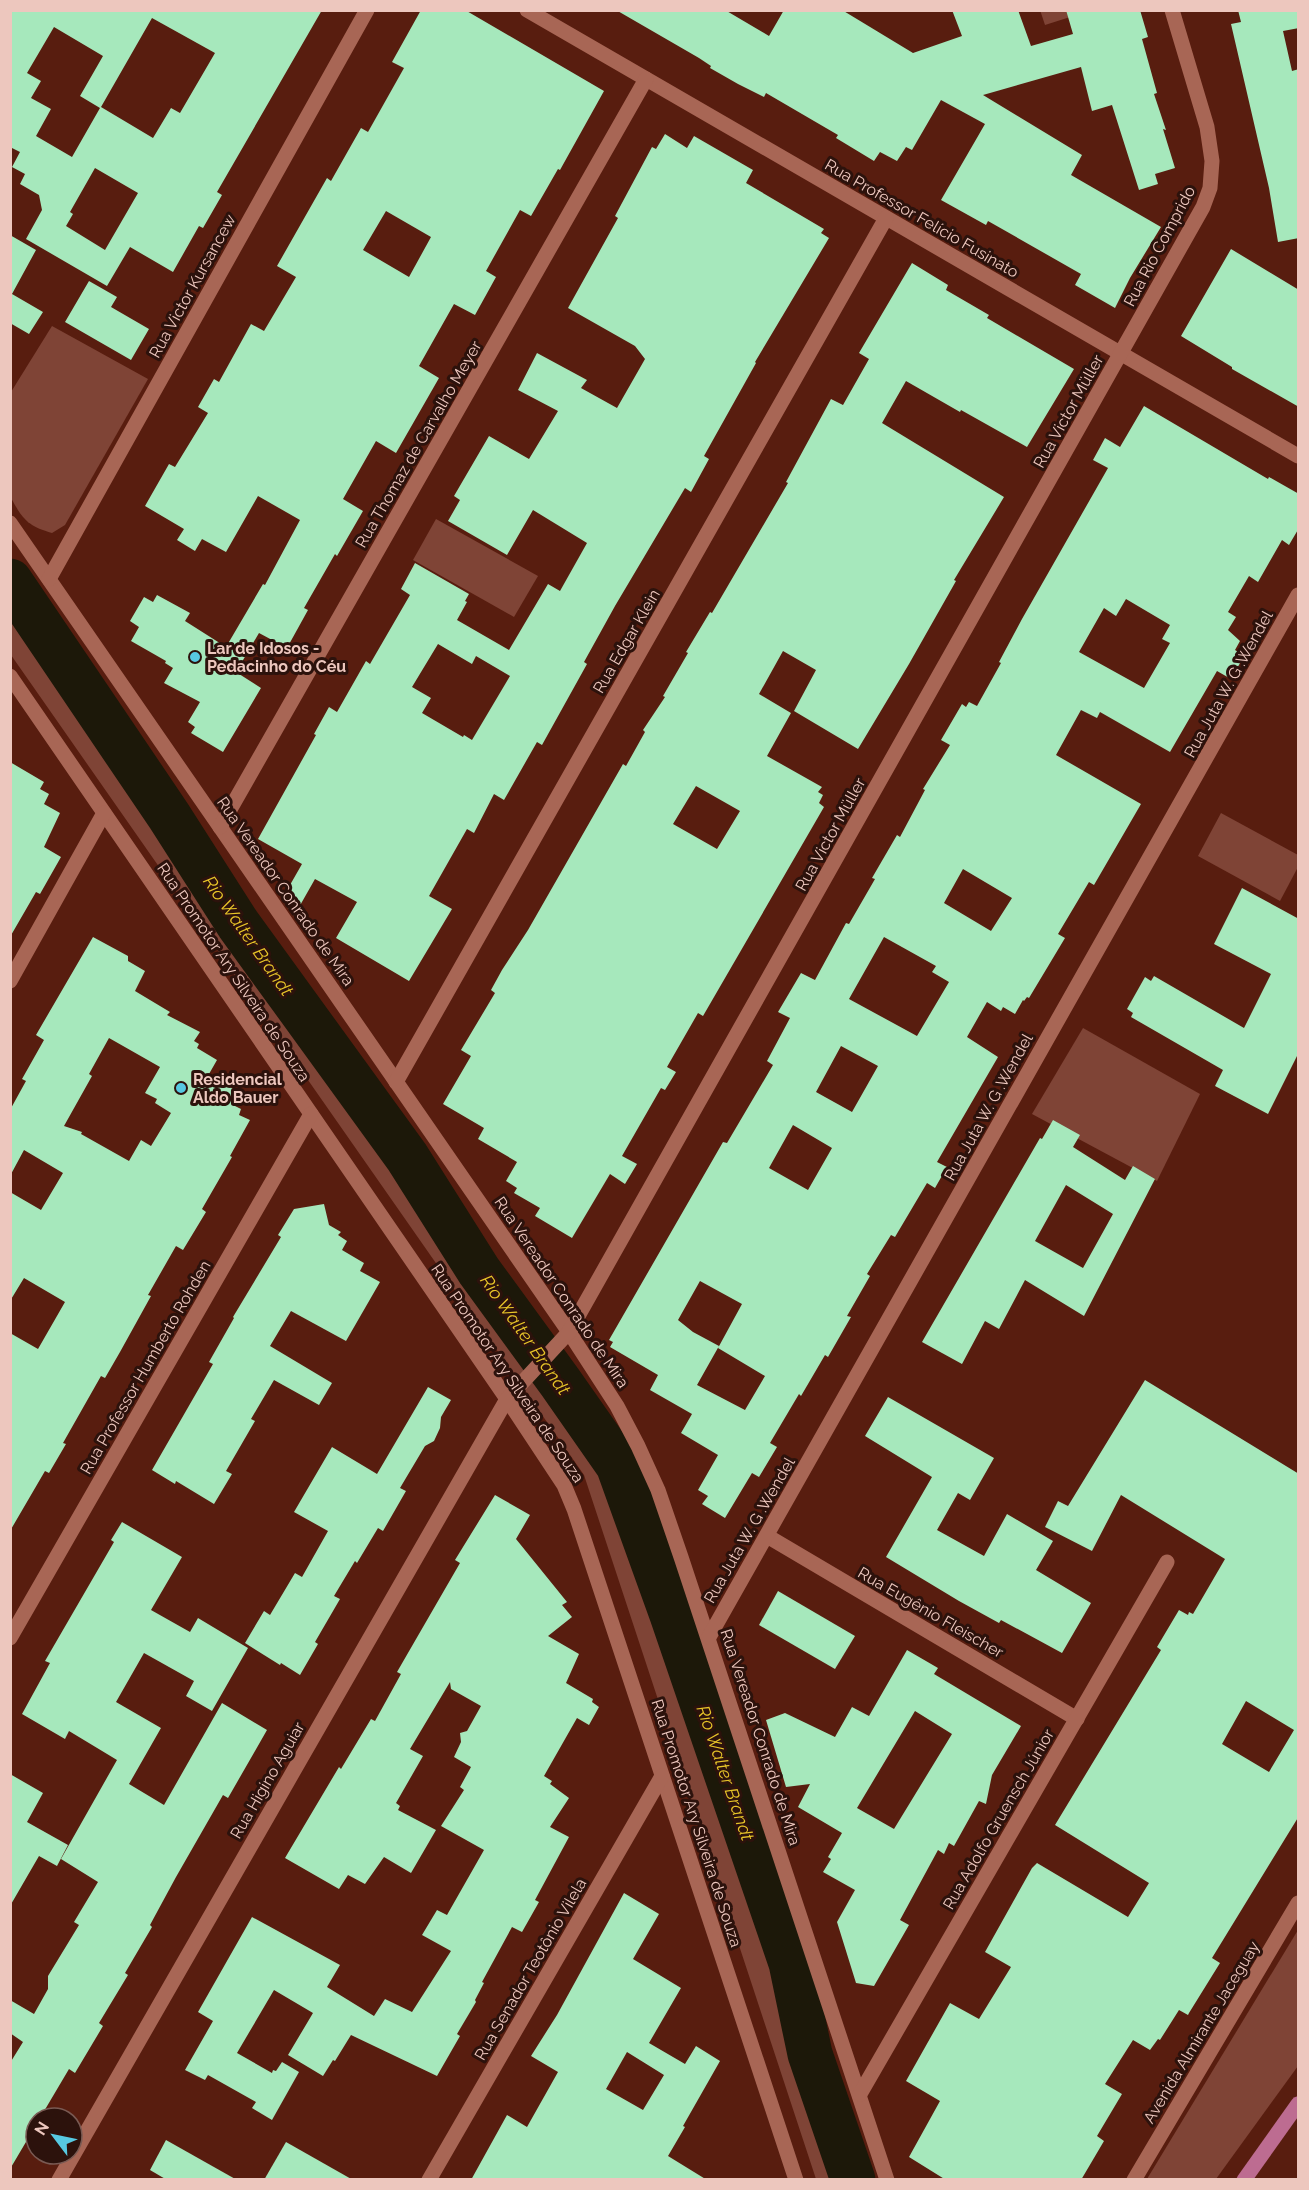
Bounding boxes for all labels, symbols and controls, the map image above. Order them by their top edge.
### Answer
street label: Rua Professor Felício Fusinato [822,155,1022,282]
street label: Rua Rio Comprido [1120,183,1199,310]
street label: Rua Victor Kursancew [145,211,240,361]
street label: Rua Thomaz de Carvalho Meyer [351,337,486,551]
street label: Rua Victor Müller [1029,351,1108,471]
street label: Rua Edgar Klein [589,586,664,697]
street label: Rua Juta W. G .Wendel [1180,607,1277,761]
place label: Lar de Idosos - Pedacinho do Céu [207,639,346,676]
marker: Lar de Idosos - Pedacinho do Céu [188,650,202,664]
street label: Rua Victor Müller [791,774,870,894]
street label: Rua Vereador Conrado de Mira [213,793,358,989]
street label: Rua Promotor Ary Silveira de Souza [153,859,314,1085]
water label: Rio Walter Brandt [199,872,298,1000]
street label: Rua Juta W. G .Wendel [940,1030,1037,1184]
place label: Residencial Aldo Bauer [193,1070,283,1107]
marker: Residencial Aldo Bauer [174,1081,188,1095]
street label: Rua Vereador Conrado de Mira [490,1193,633,1391]
street label: Rua Professor Humberto Rohden [76,1257,215,1477]
street label: Rua Promotor Ary Silveira de Souza [427,1260,588,1486]
water label: Rio Walter Brandt [476,1271,575,1399]
street label: Rua Juta W. G .Wendel [700,1453,799,1606]
street label: Rua Eugênio Fleischer [855,1563,1007,1662]
street label: Rua Vereador Conrado de Mira [716,1627,805,1848]
street label: Rua Promotor Ary Silveira de Souza [647,1697,746,1949]
water label: Rio Walter Brandt [692,1702,759,1844]
street label: Rua Higino Aguiar [226,1718,309,1842]
street label: Rua Adolfo Gruensch Júnior [939,1725,1058,1913]
street label: Rua Senador Teotônio Vilela [471,1875,590,2063]
street label: Avenida Almirante Jaceguay [1139,1937,1264,2127]
north arrow [24,2106,84,2166]
text: N [30,2118,53,2139]

